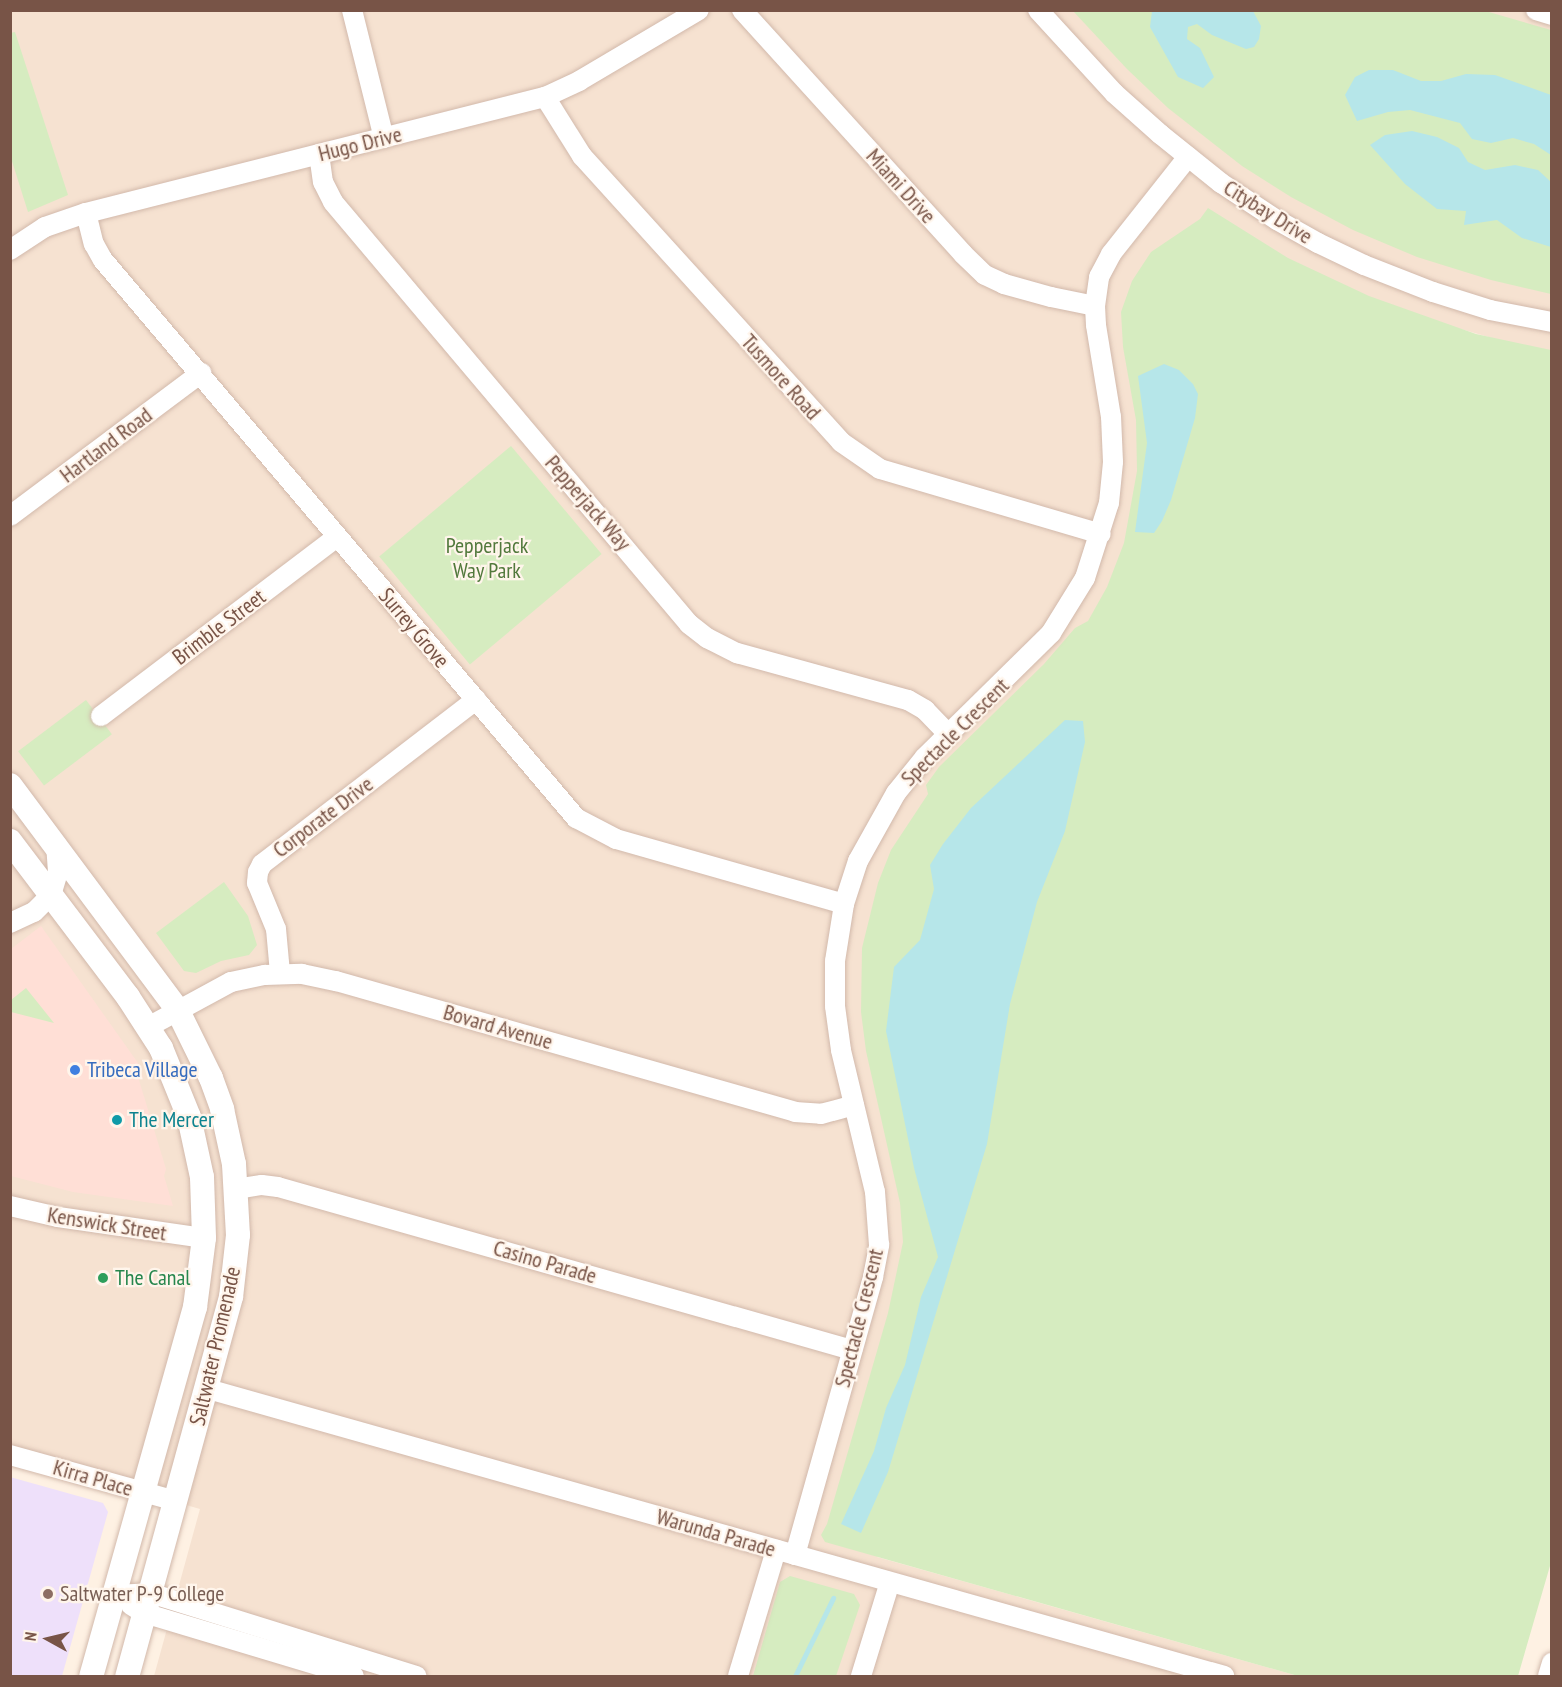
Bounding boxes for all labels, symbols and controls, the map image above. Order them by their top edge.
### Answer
street label: Hugo Drive [316,121,404,167]
street label: Miami Drive [861,143,941,229]
street label: Citybay Drive [1218,174,1318,250]
street label: Tusmore Road [736,329,826,425]
street label: Hartland Road [55,402,157,488]
street label: Pepperjack Way [539,450,637,556]
park label: Pepperjack Way Park [446,532,528,584]
street label: Surrey Grove [373,583,455,673]
street label: Brimble Street [167,584,271,670]
street label: Spectacle Crescent [896,673,1014,791]
street label: Corporate Drive [268,771,378,863]
street label: Bovard Avenue [440,999,556,1055]
place label: Tribeca Village [87,1057,198,1083]
marker: Tribeca Village [68,1063,82,1077]
place label: The Mercer [129,1107,214,1133]
marker: The Mercer [110,1113,124,1127]
street label: Kenswick Street [45,1202,169,1246]
street label: Casino Parade [490,1235,600,1289]
street label: Spectacle Crescent [829,1246,889,1390]
street label: Saltwater Promenade [184,1264,246,1428]
place label: The Canal [115,1265,190,1291]
marker: The Canal [96,1271,110,1285]
street label: Kirra Place [50,1454,136,1502]
street label: Warunda Parade [653,1503,779,1563]
place label: Saltwater P-9 College [60,1581,224,1607]
marker: Saltwater P-9 College [41,1587,55,1601]
north arrow [18,1609,78,1669]
text: N [20,1631,41,1642]

